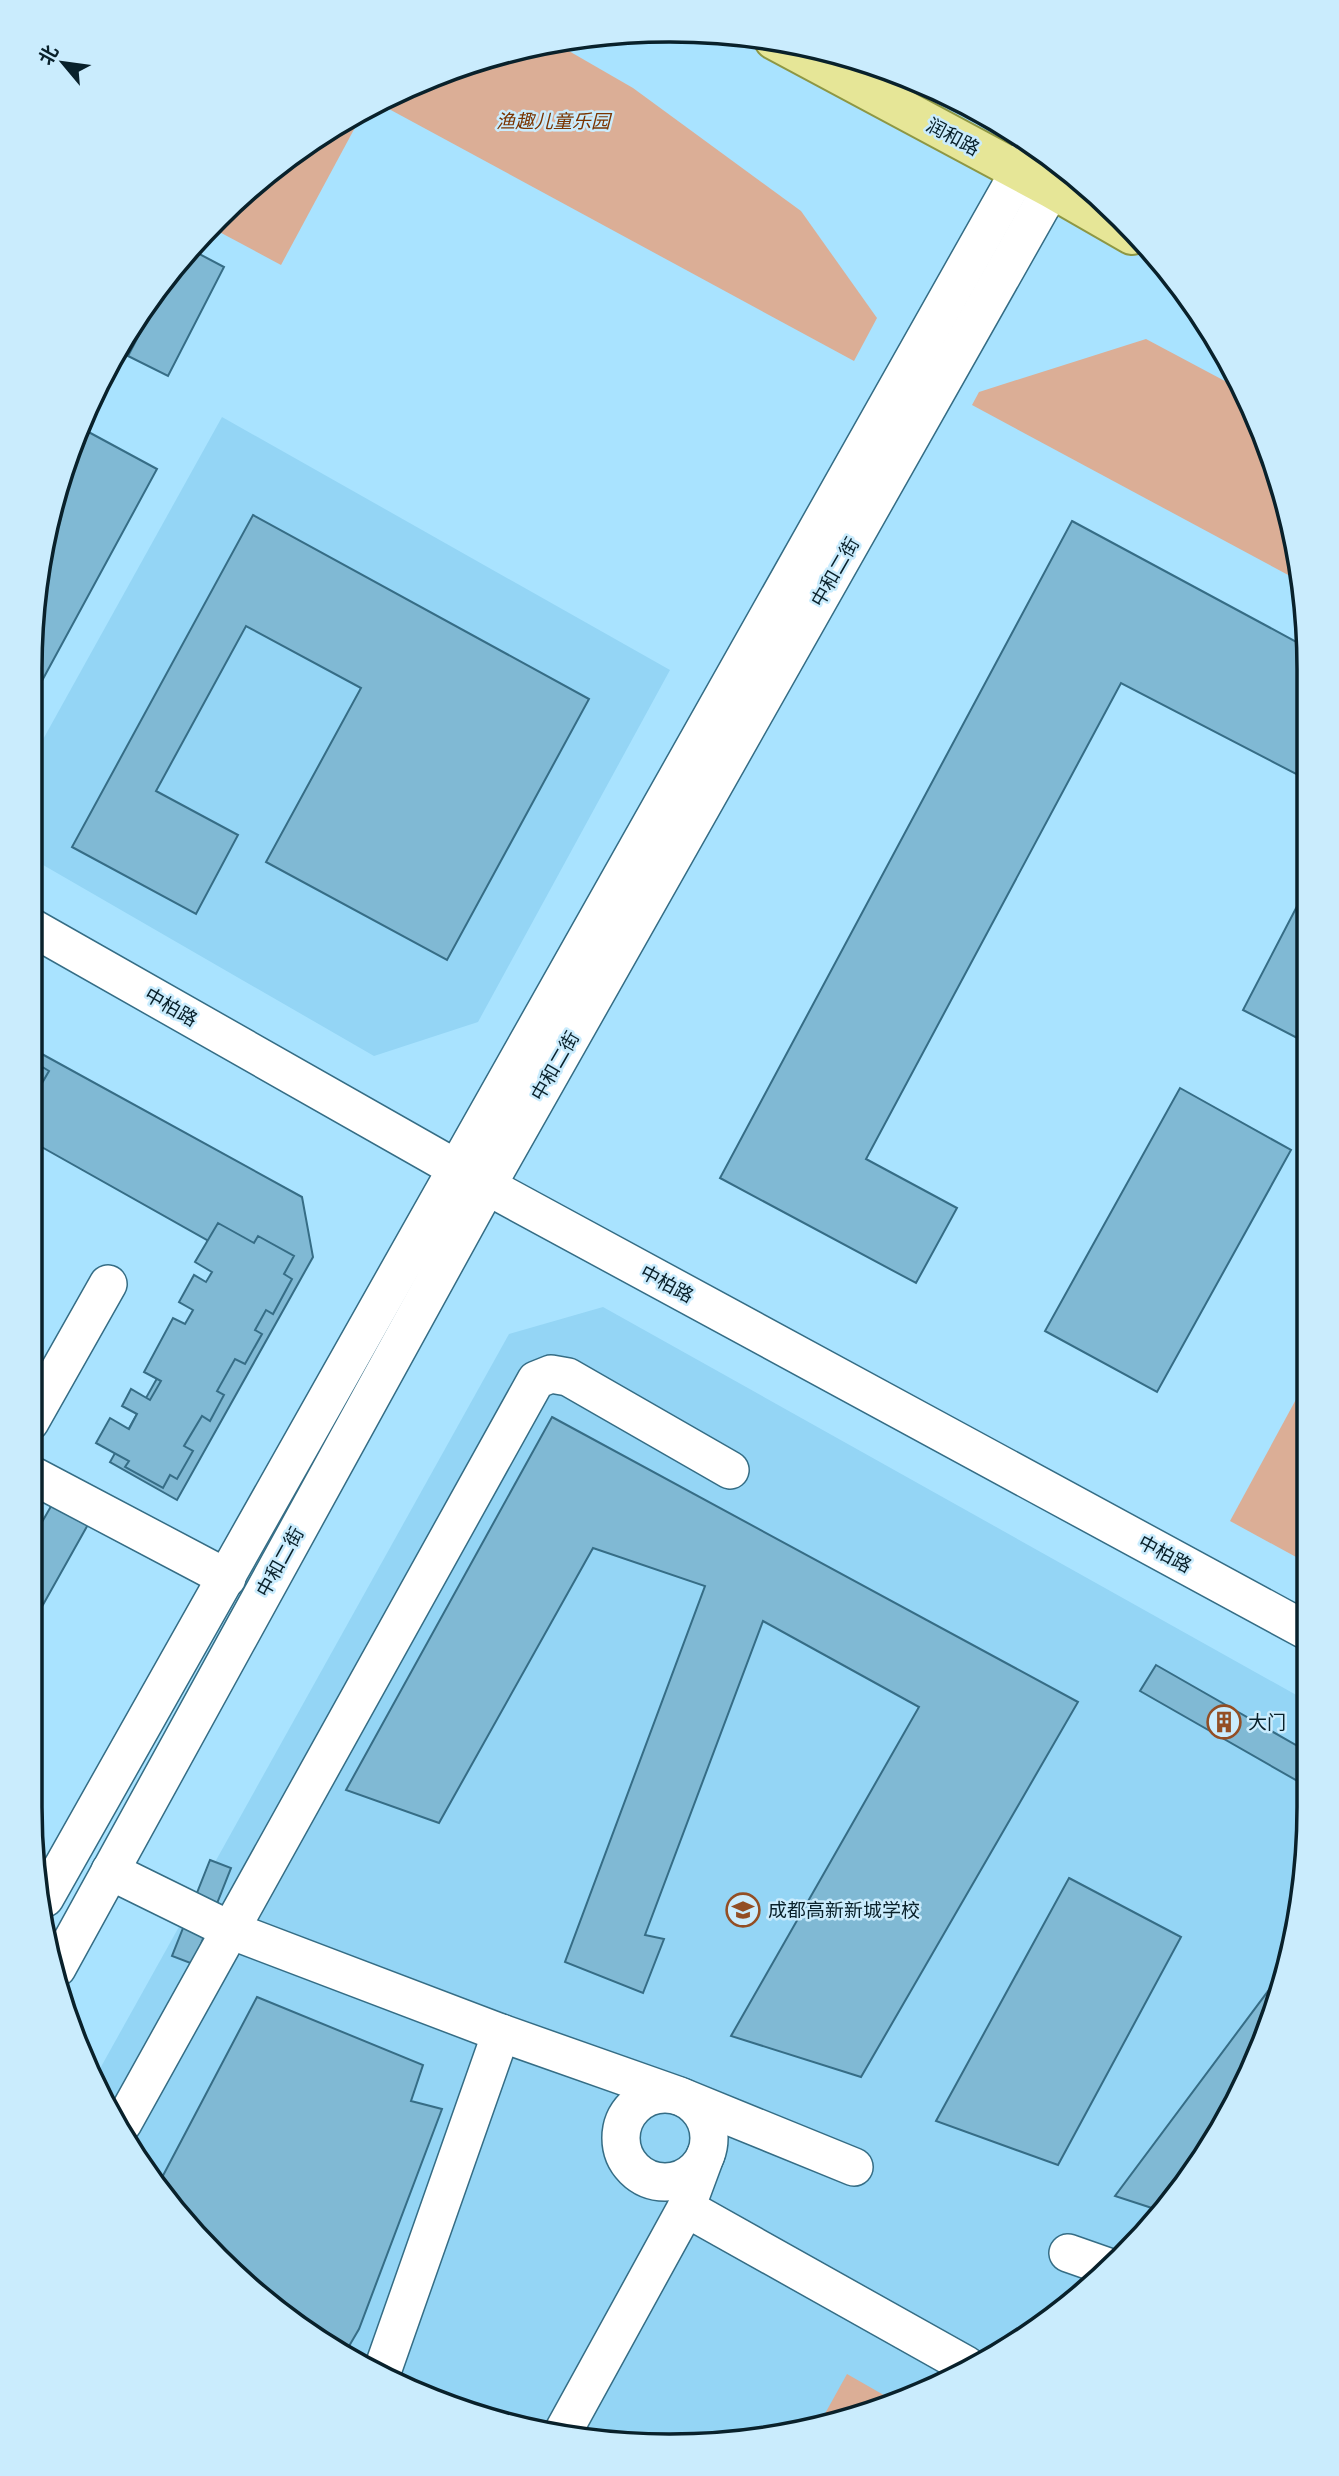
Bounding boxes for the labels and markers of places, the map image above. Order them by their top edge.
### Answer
building icon: 大门 [1205,1703,1243,1741]
place label: 大门 [1248,1712,1286,1733]
school or university icon: 成都高新新城学校 [724,1891,762,1929]
place label: 成都高新新城学校 [768,1900,920,1921]

